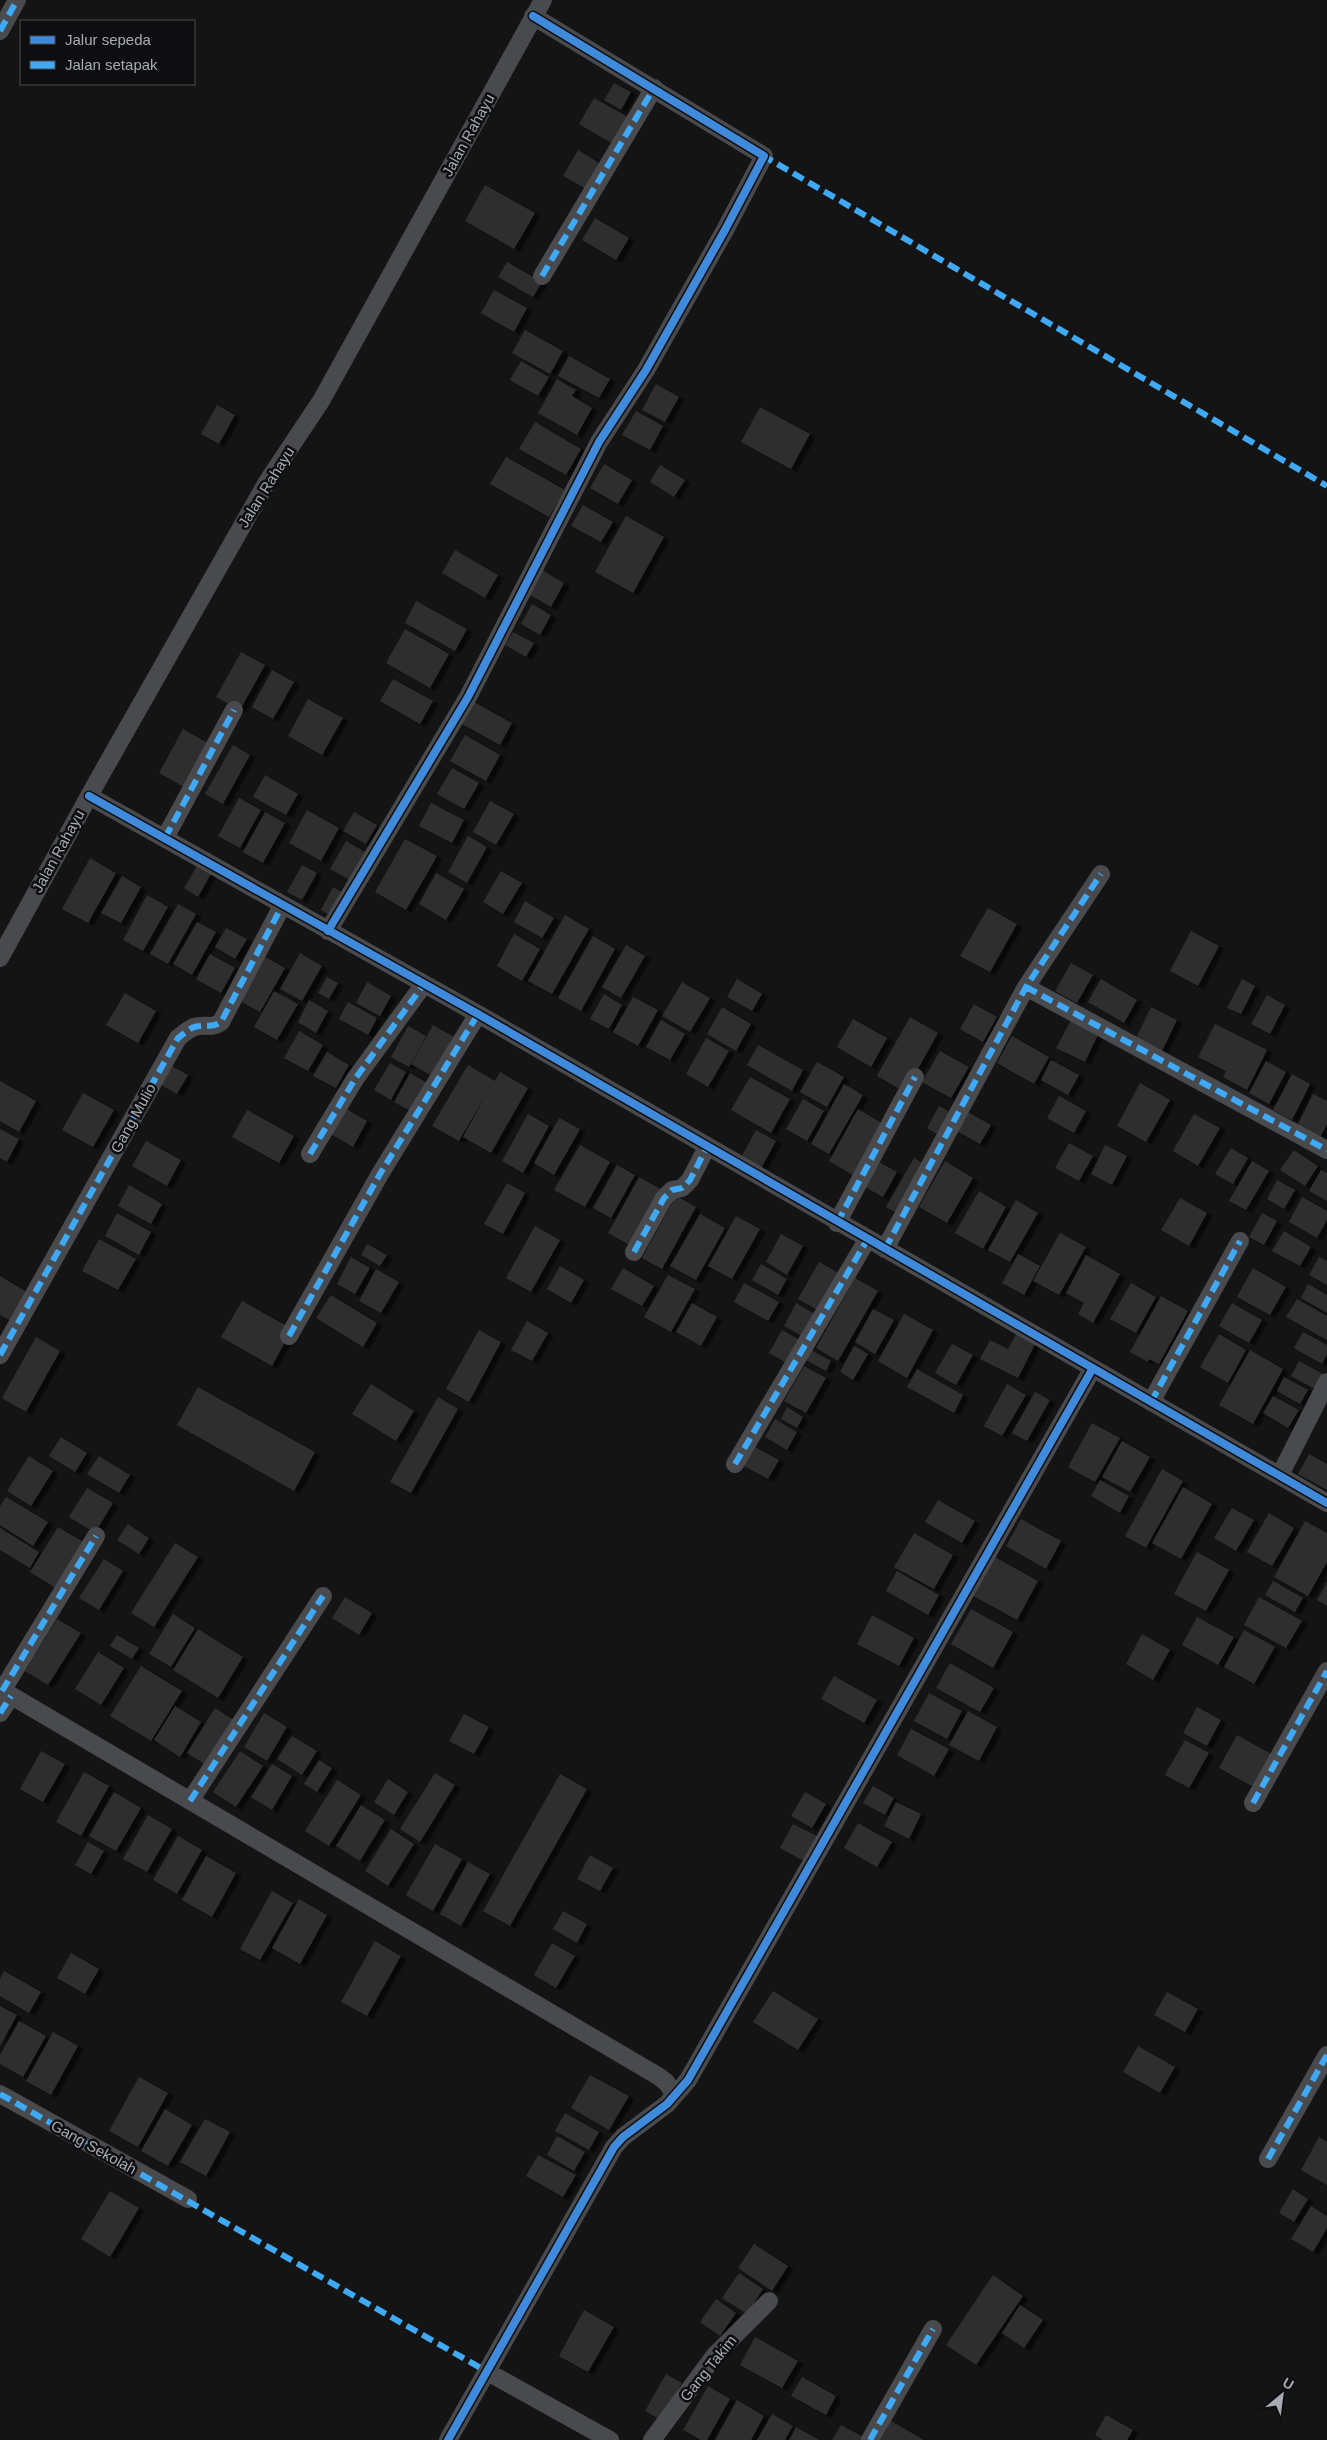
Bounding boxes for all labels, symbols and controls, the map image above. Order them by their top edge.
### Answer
legend [20,20,195,85]
text: Jalur sepeda [65,31,152,48]
text: Jalan setapak [65,56,158,73]
street label: Jalan Rahayu [438,91,498,179]
street label: Jalan Rahayu [234,444,298,530]
street label: Jalan Rahayu [28,807,88,895]
street label: Gang Mulio [107,1080,159,1156]
street label: Gang Sekolah [48,2117,140,2177]
street label: Gang Takim [676,2332,740,2404]
north arrow [1257,2370,1307,2420]
text: U [1280,2374,1297,2393]

